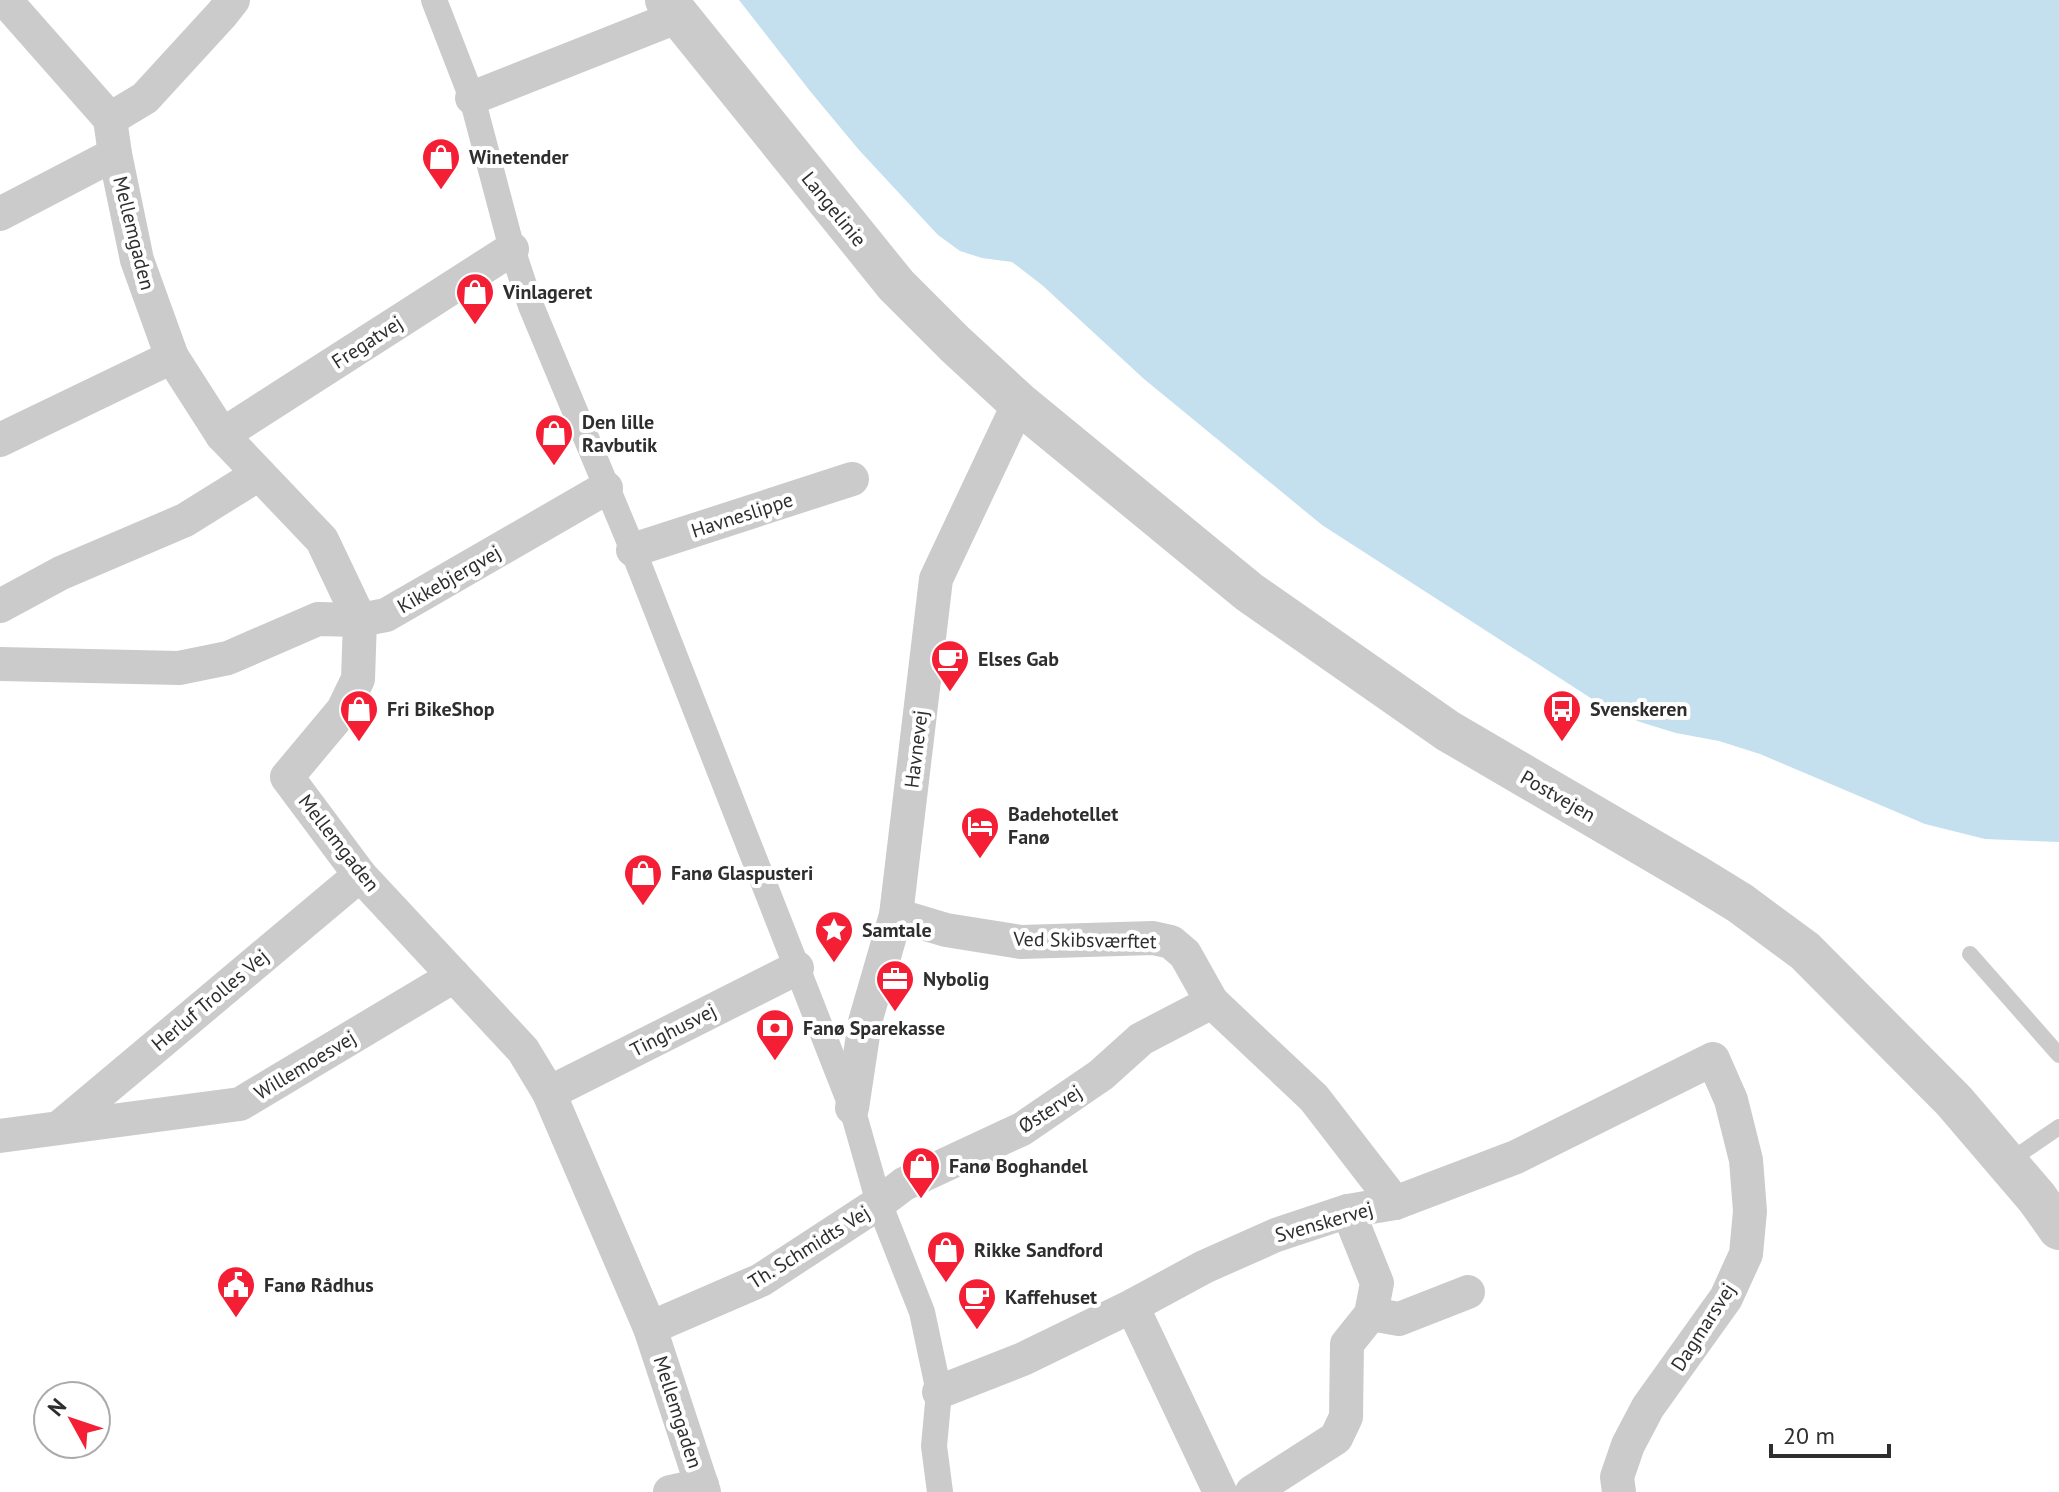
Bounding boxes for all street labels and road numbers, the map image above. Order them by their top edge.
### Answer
street label: Langelinie [796,166,872,252]
street label: Mellemgaden [107,173,161,293]
street label: Fregatvej [327,309,407,375]
street label: Havneslippe [688,486,796,544]
street label: Kikkebjergvej [393,539,505,619]
street label: Havnevej [898,708,934,790]
street label: Postvejen [1516,764,1600,828]
street label: Mellemgaden [293,789,385,897]
street label: Ved Skibsværftet [1012,926,1157,954]
street label: Herluf Trolles Vej [146,943,274,1057]
street label: Tinghusvej [626,997,720,1063]
street label: Willemoesvej [249,1024,361,1106]
street label: Østervej [1013,1079,1087,1139]
street label: Svenskervej [1272,1196,1376,1248]
street label: Th. Schmidts Vej [743,1199,875,1295]
street label: Dagmarsvej [1665,1278,1741,1376]
street label: Mellemgaden [648,1353,708,1471]

